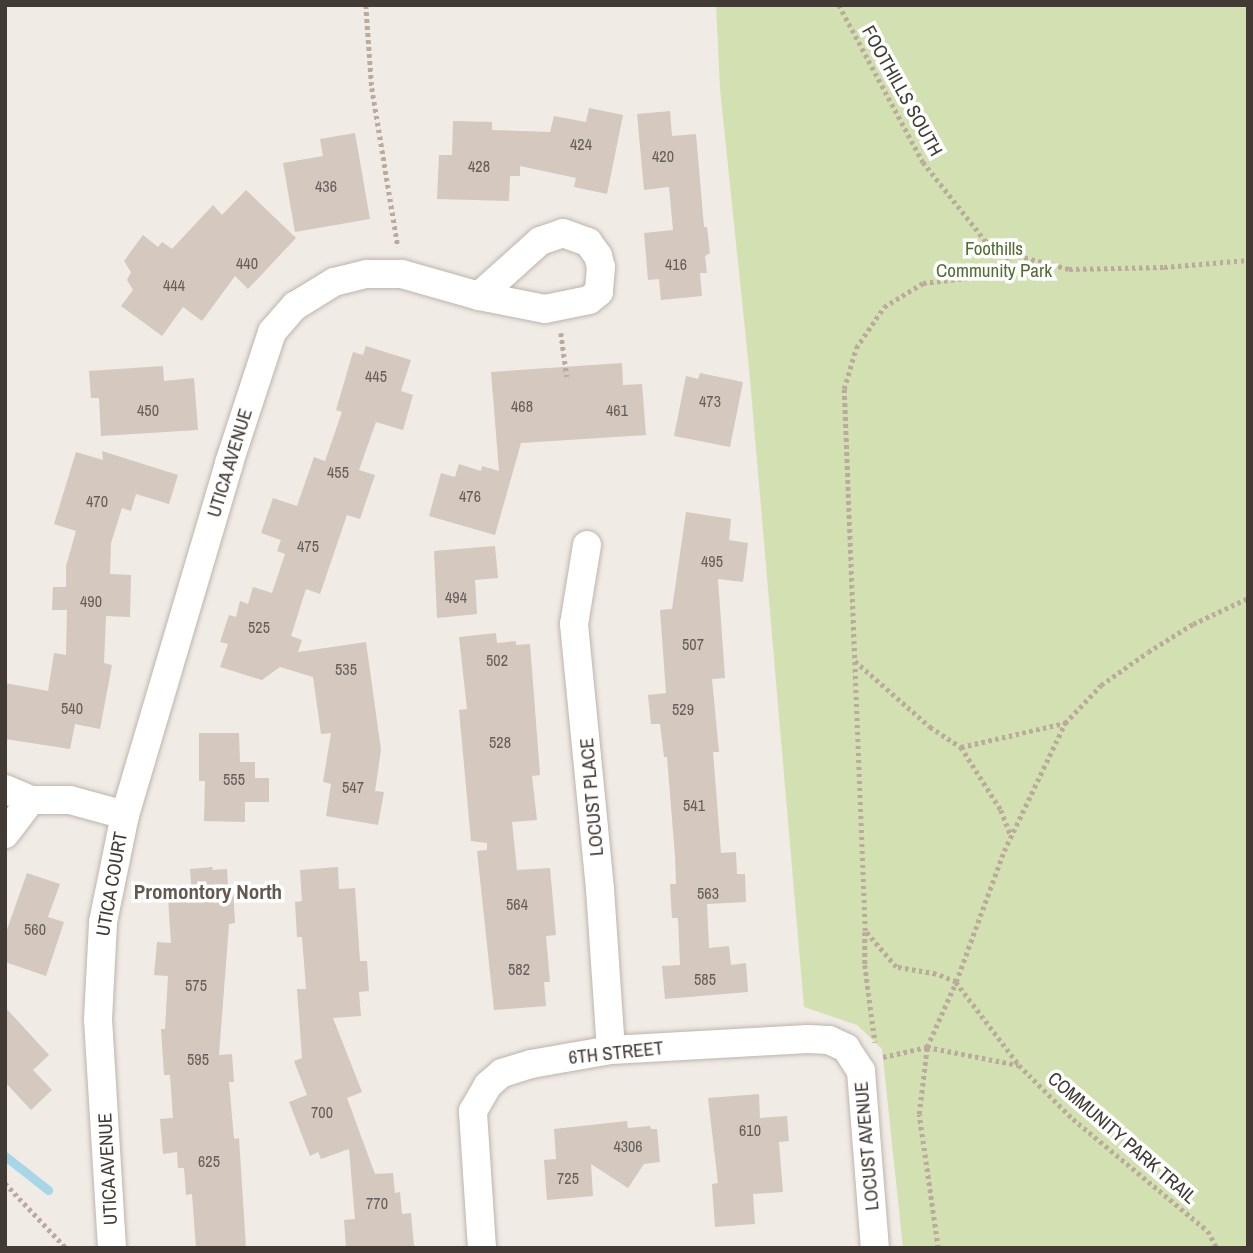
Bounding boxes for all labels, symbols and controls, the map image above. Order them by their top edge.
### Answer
street label: FOOTHILLS SOUTH [857,22,947,160]
house number: 424 [570,134,592,154]
house number: 420 [652,146,674,166]
house number: 428 [468,156,490,176]
house number: 436 [315,176,337,196]
park label: Foothills Community Park [936,238,1052,282]
house number: 440 [236,253,258,273]
house number: 416 [665,254,687,274]
house number: 444 [163,275,185,295]
house number: 445 [365,366,387,386]
house number: 473 [699,391,721,411]
house number: 468 [511,396,533,416]
house number: 450 [137,400,159,420]
house number: 461 [606,400,628,420]
street label: UTICA AVENUE [202,405,258,521]
house number: 455 [327,462,349,482]
house number: 476 [459,486,481,506]
house number: 470 [86,491,108,511]
house number: 475 [297,536,319,556]
house number: 495 [701,551,723,571]
house number: 494 [445,587,467,607]
house number: 490 [80,591,102,611]
house number: 525 [248,617,270,637]
house number: 507 [682,634,704,654]
house number: 502 [486,650,508,670]
house number: 535 [335,659,357,679]
house number: 540 [61,698,83,718]
house number: 529 [672,699,694,719]
house number: 528 [489,732,511,752]
street label: LOCUST PLACE [575,737,609,857]
house number: 555 [223,769,245,789]
house number: 547 [342,777,364,797]
house number: 541 [683,795,705,815]
street label: UTICA COURT [92,830,132,938]
district label: Promontory North [134,879,282,905]
house number: 563 [697,883,719,903]
house number: 564 [506,894,528,914]
house number: 560 [24,919,46,939]
house number: 582 [508,959,530,979]
house number: 585 [694,969,716,989]
house number: 575 [185,975,207,995]
street label: 6TH STREET [567,1037,665,1069]
house number: 595 [187,1049,209,1069]
street label: COMMUNITY PARK TRAIL [1043,1067,1201,1209]
street label: LOCUST AVENUE [850,1080,884,1212]
house number: 700 [311,1102,333,1122]
street label: UTICA AVENUE [94,1111,122,1227]
house number: 610 [739,1120,761,1140]
house number: 4306 [613,1136,643,1156]
house number: 625 [198,1151,220,1171]
house number: 725 [557,1168,579,1188]
house number: 770 [366,1193,388,1213]

